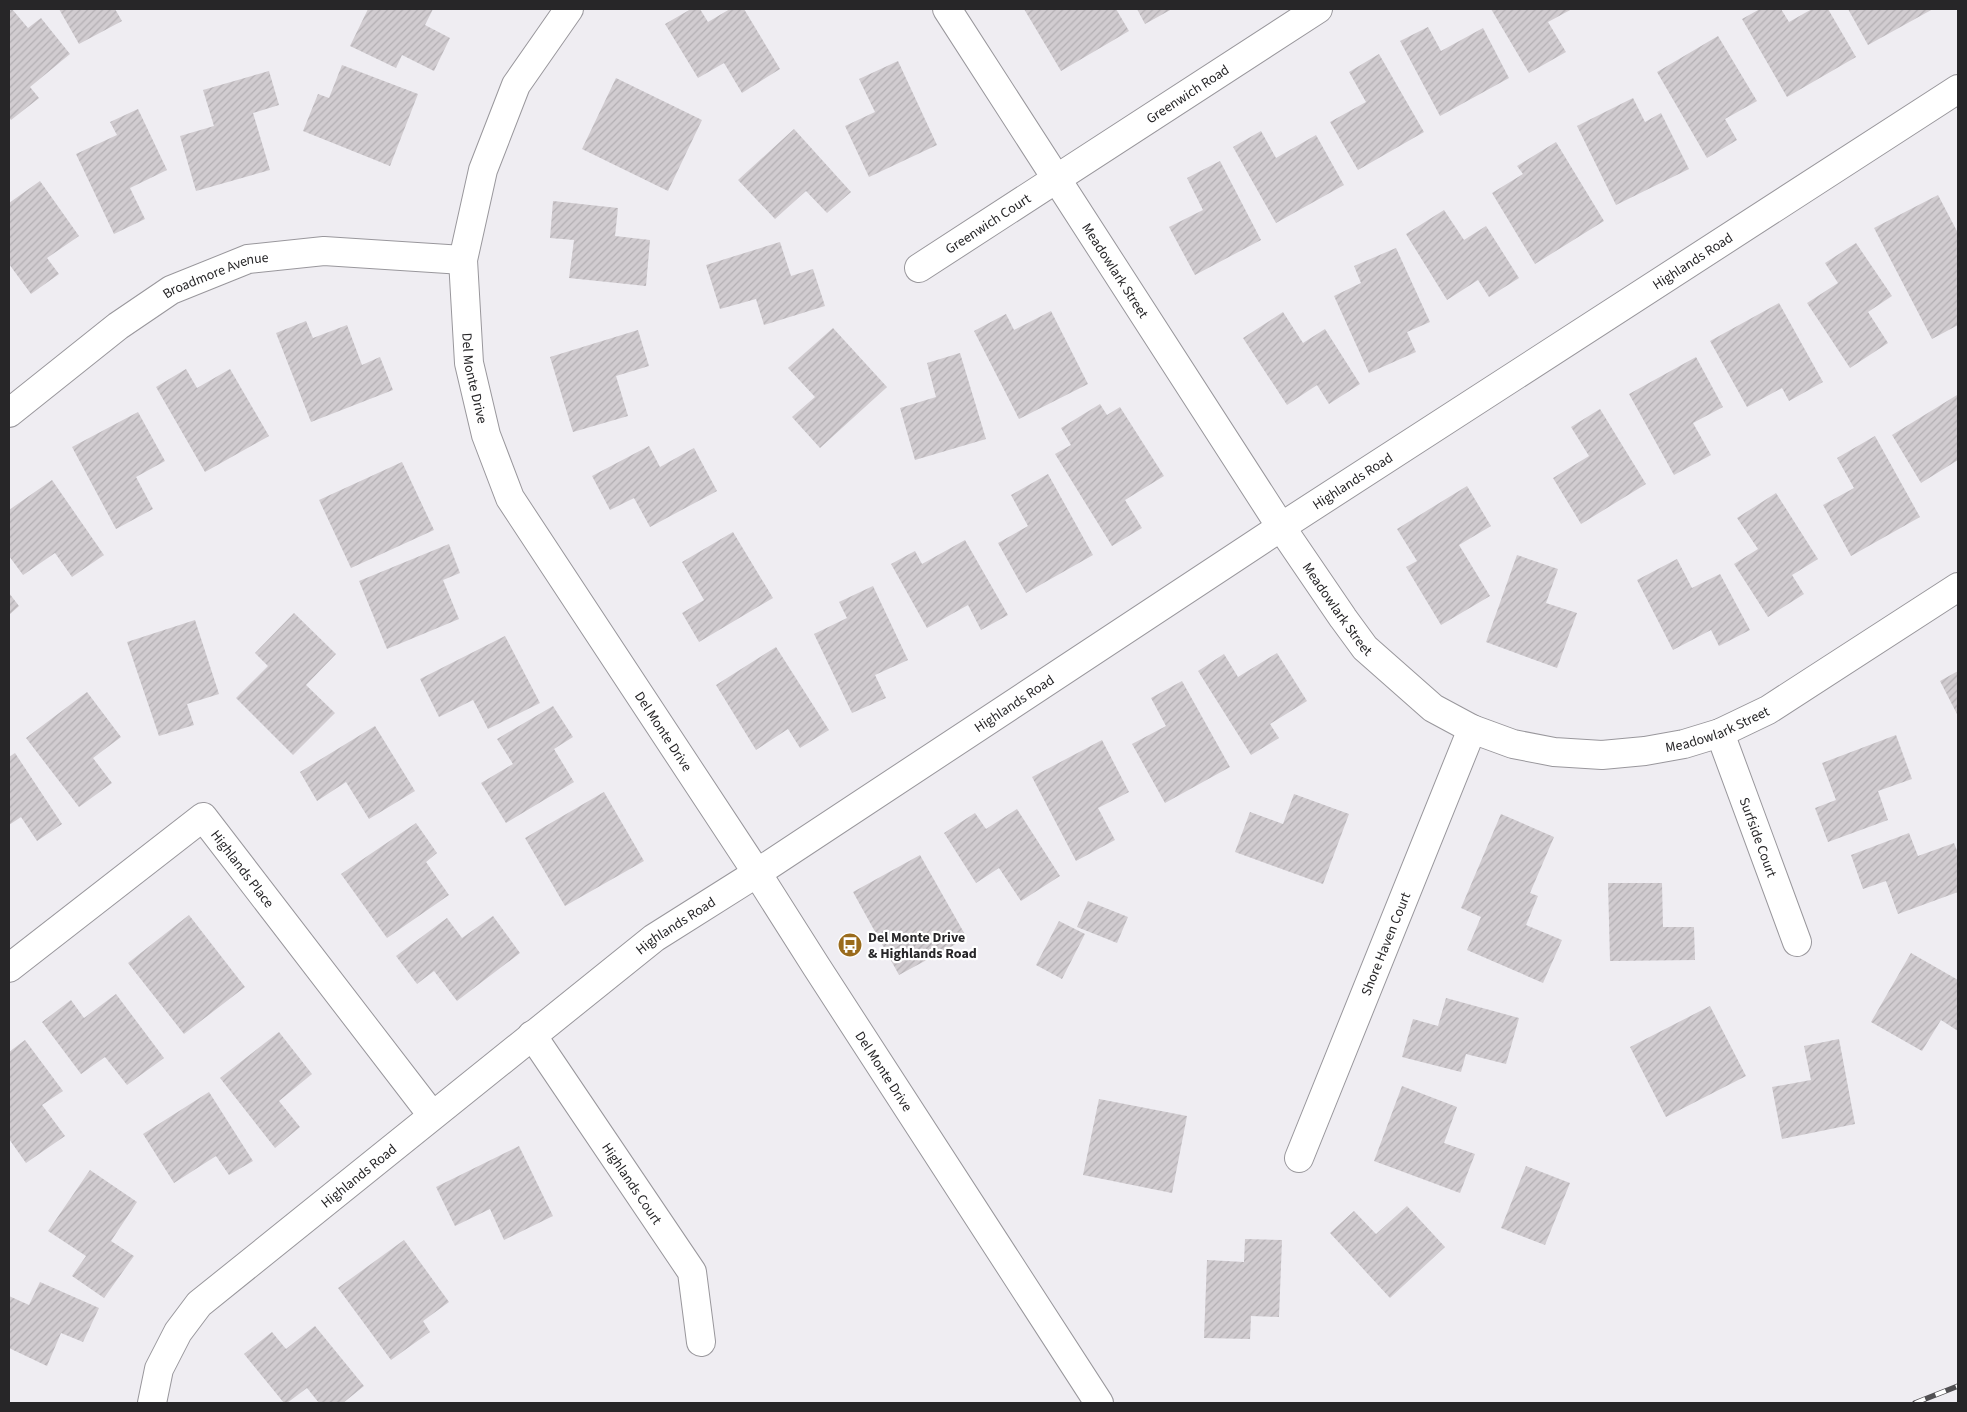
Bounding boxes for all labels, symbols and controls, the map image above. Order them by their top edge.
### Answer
street label: Greenwich Road [1143,60,1233,129]
street label: Greenwich Court [942,189,1035,259]
street label: Meadowlark Street [1077,219,1153,323]
street label: Highlands Road [1649,228,1737,295]
street label: Broadmore Avenue [159,248,270,304]
street label: Del Monte Drive [456,332,492,426]
street label: Highlands Road [1309,448,1397,515]
street label: Meadowlark Street [1297,559,1377,661]
street label: Highlands Road [971,670,1058,738]
street label: Del Monte Drive [629,688,697,776]
street label: Meadowlark Street [1664,702,1773,758]
street label: Surfside Court [1734,795,1781,880]
street label: Highlands Place [205,826,278,913]
street label: Shore Haven Court [1356,889,1416,999]
street label: Highlands Road [632,893,720,960]
place label: Del Monte Drive & Highlands Road [868,928,977,964]
bus stop icon: Del Monte Drive & Highlands Road [837,932,863,958]
street label: Del Monte Drive [850,1028,917,1116]
street label: Highlands Court [596,1139,666,1229]
street label: Highlands Road [317,1140,401,1213]

